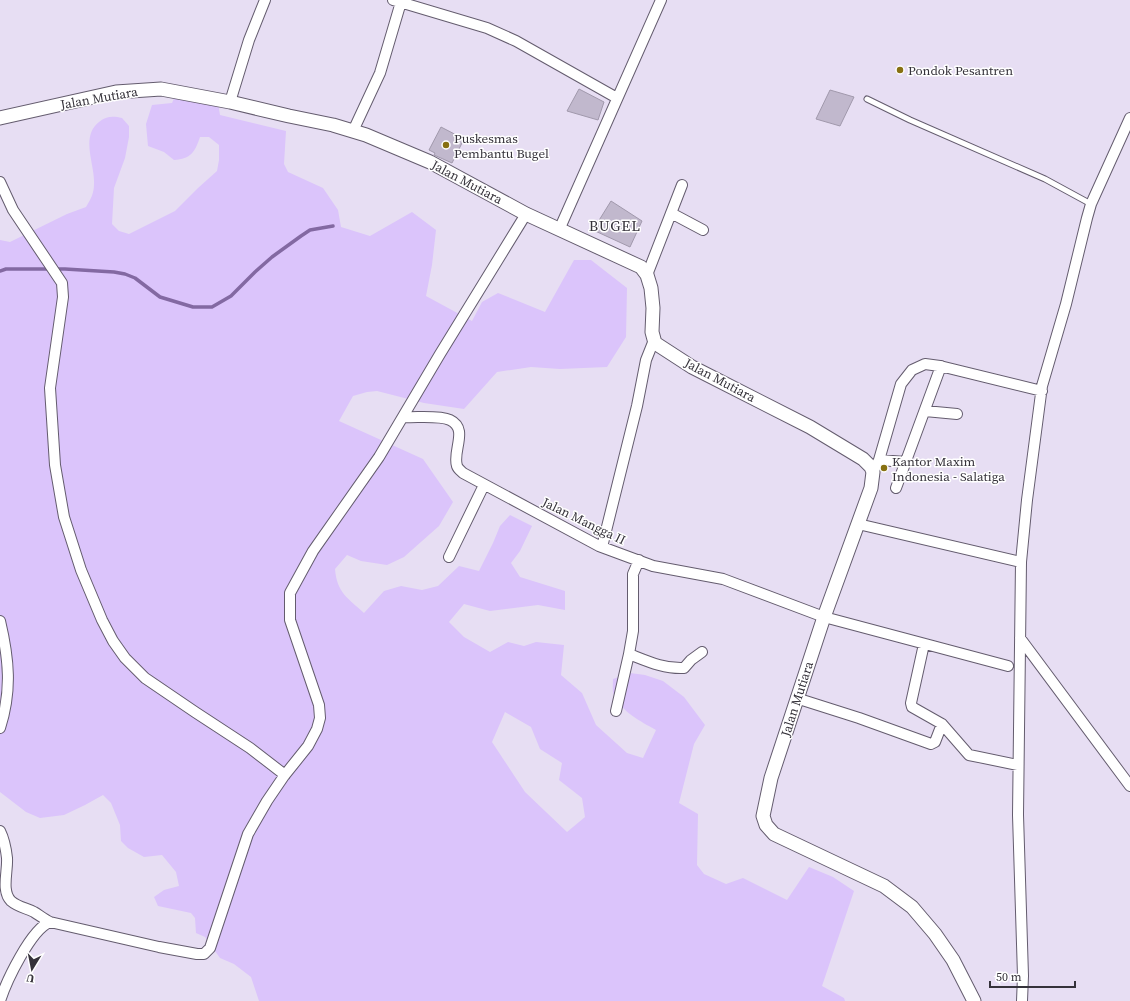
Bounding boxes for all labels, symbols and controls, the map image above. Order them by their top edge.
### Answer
place label: Pondok Pesantren [908,62,1013,79]
marker: Pondok Pesantren [895,65,905,75]
street label: Jalan Mutiara [58,83,139,113]
place label: Puskesmas Pembantu Bugel [454,130,549,162]
marker: Puskesmas Pembantu Bugel [441,140,451,150]
street label: Jalan Mutiara [428,156,506,208]
district label: BUGEL [589,215,641,236]
street label: Jalan Mutiara [681,354,759,406]
place label: Kantor Maxim Indonesia - Salatiga [892,453,1005,485]
marker: Kantor Maxim Indonesia - Salatiga [879,463,889,473]
street label: Jalan Mangga II [539,493,629,549]
street label: Jalan Mutiara [777,659,817,740]
north arrow [12,949,52,989]
scale bar [990,963,1075,989]
text: 50 m [996,969,1022,985]
text: U [25,970,36,986]

